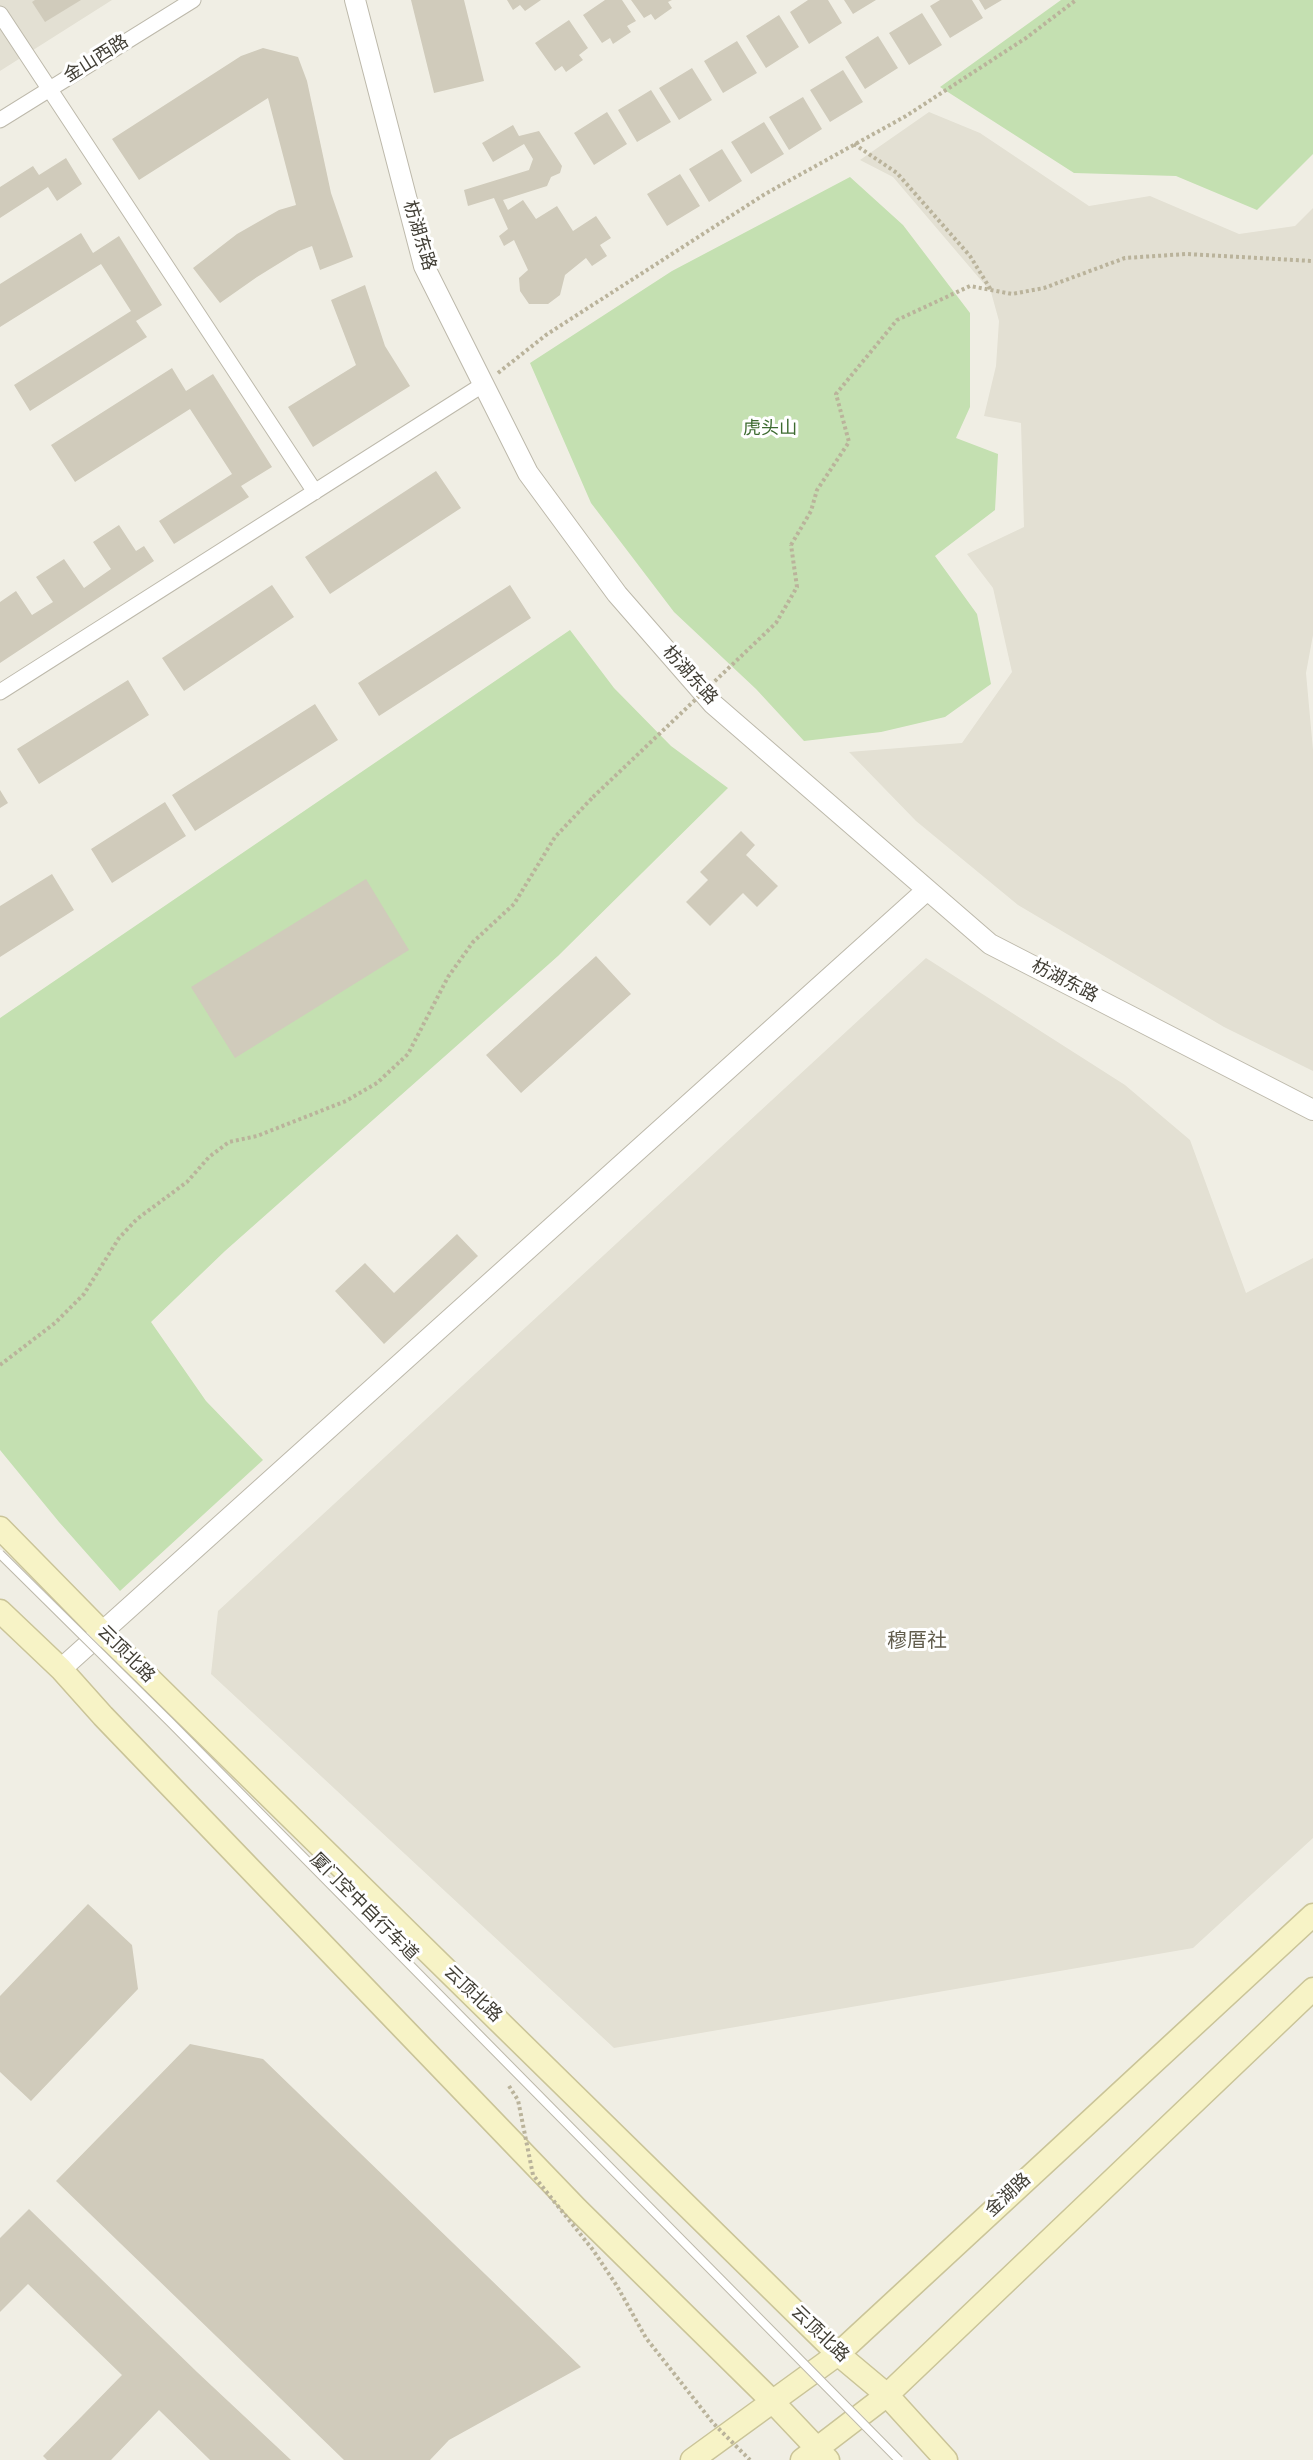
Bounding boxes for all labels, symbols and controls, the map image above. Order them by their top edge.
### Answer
street label: 金山西路 [61,32,133,88]
street label: 枋湖东路 [397,198,439,274]
park label: 虎头山 [743,419,797,441]
street label: 枋湖东路 [657,642,721,710]
street label: 枋湖东路 [1027,956,1101,1008]
street label: 云顶北路 [92,1622,158,1688]
district label: 穆厝社 [887,1631,947,1655]
street label: 厦门空中自行车道 [304,1849,422,1967]
street label: 云顶北路 [439,1962,505,2028]
street label: 金湖路 [982,2170,1036,2222]
street label: 云顶北路 [786,2302,852,2368]

